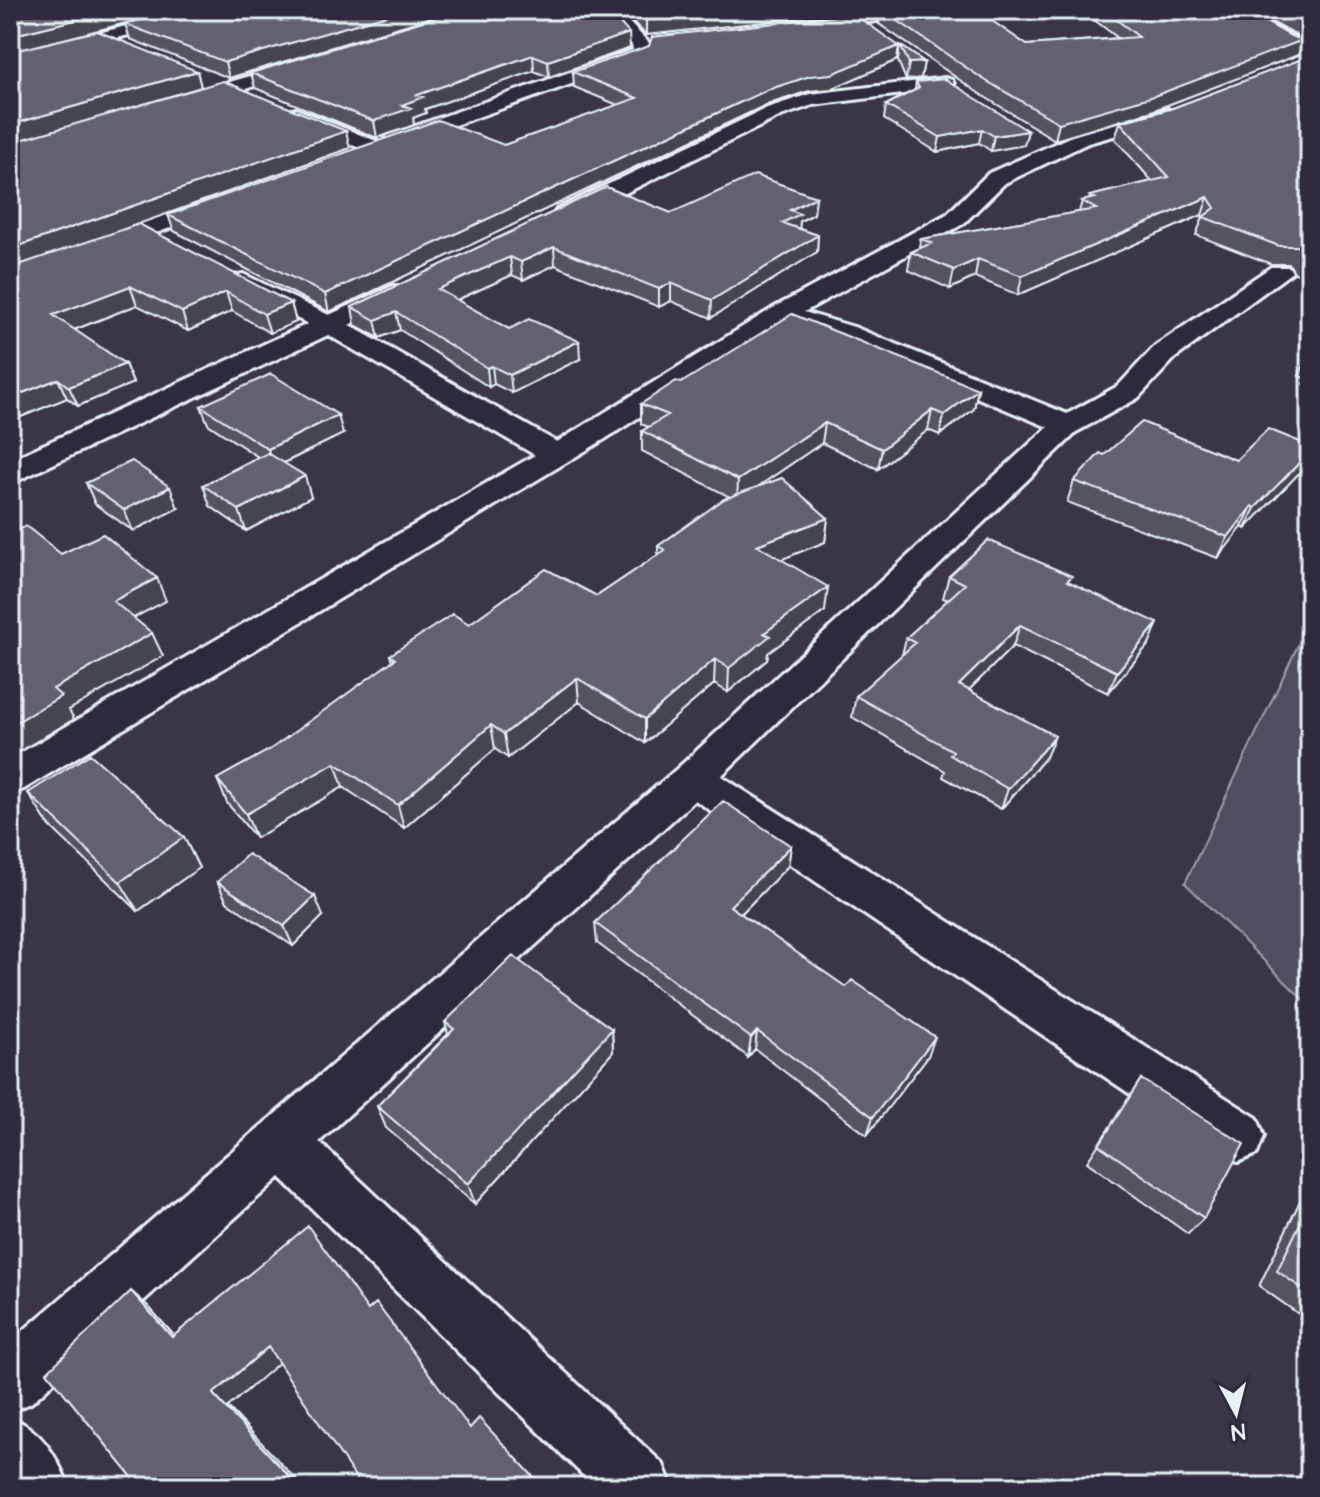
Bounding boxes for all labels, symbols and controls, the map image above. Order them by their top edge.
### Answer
north arrow [1196,1373,1276,1453]
text: N [1229,1415,1247,1448]

